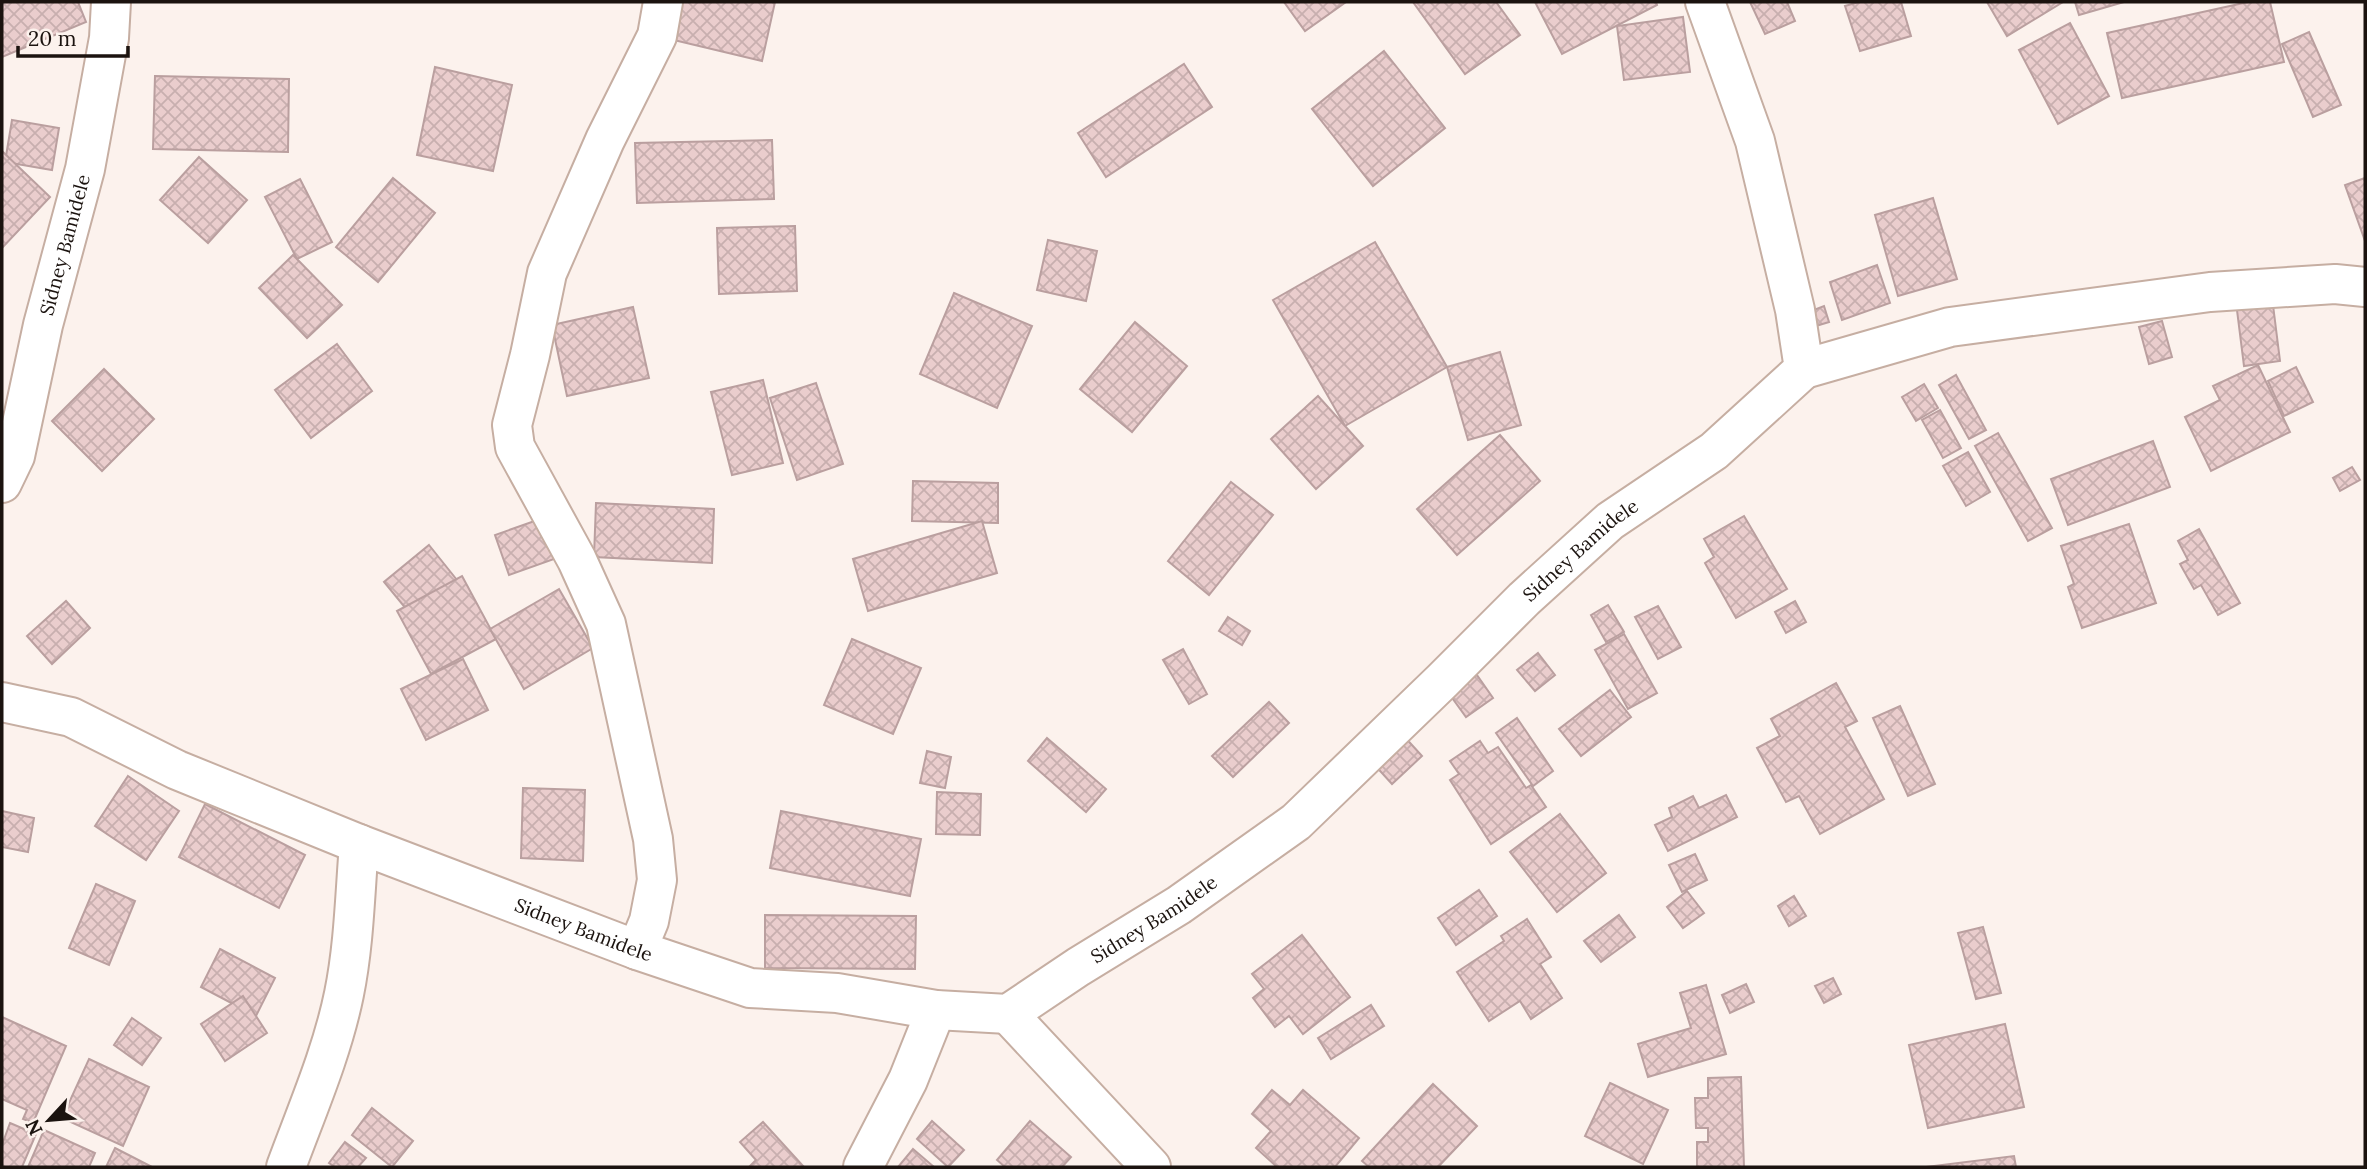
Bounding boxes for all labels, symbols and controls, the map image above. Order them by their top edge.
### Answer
scale bar [18,14,128,58]
text: 20 m [28,25,77,52]
street label: Sidney Bamidele [34,171,95,318]
street label: Sidney Bamidele [1517,494,1643,606]
street label: Sidney Bamidele [1086,870,1222,968]
street label: Sidney Bamidele [511,893,656,966]
north arrow [14,1085,84,1155]
text: N [20,1115,48,1139]

